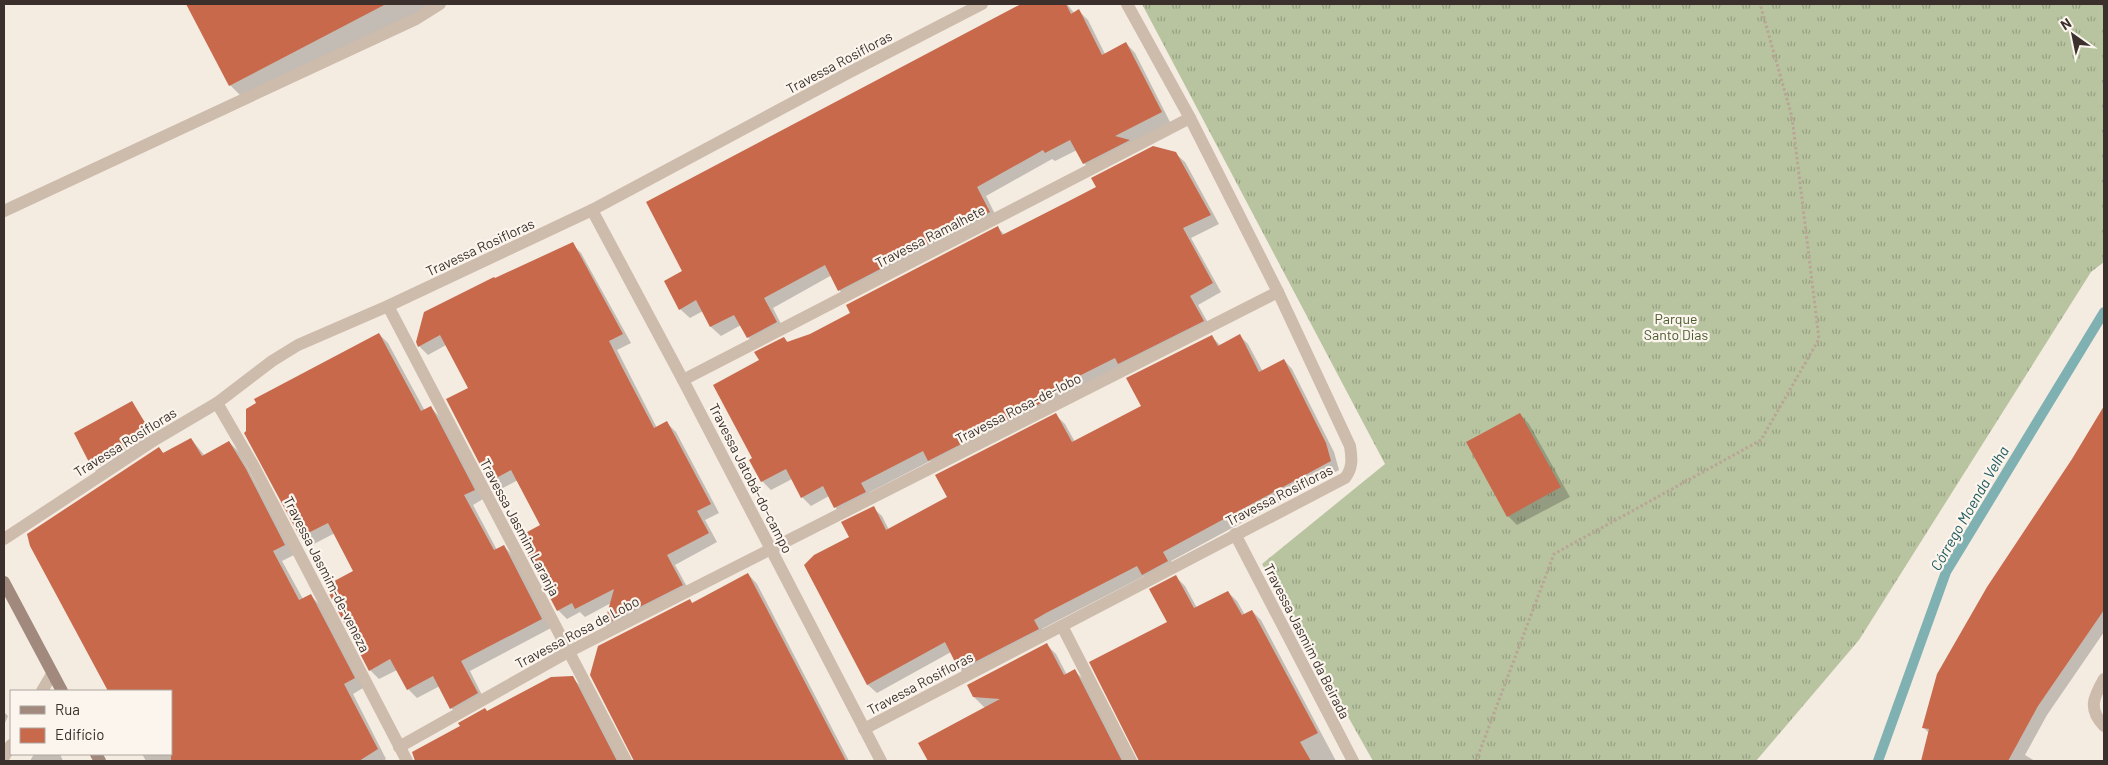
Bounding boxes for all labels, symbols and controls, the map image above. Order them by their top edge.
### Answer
north arrow [2048,10,2098,60]
text: N [2057,14,2074,33]
street label: Travessa Rosifloras [783,27,895,97]
street label: Travessa Ramalhete [872,201,988,271]
street label: Travessa Rosifloras [423,214,537,280]
park label: Parque Santo Dias [1644,310,1708,343]
street label: Travessa Rosa-de-lobo [952,369,1084,447]
street label: Travessa Jatobá-do-campo [706,400,796,556]
street label: Travessa Rosifloras [71,404,180,480]
water label: Córrego Moenda Velha [1926,442,2012,574]
street label: Travessa Jasmim Laranja [477,455,563,599]
street label: Travessa Rosifloras [1223,461,1335,529]
street label: Travessa Jasmim-de-veneza [280,493,374,655]
street label: Travessa Jasmim da Beirada [1260,560,1354,722]
street label: Travessa Rosa de Lobo [512,592,642,672]
street label: Travessa Rosifloras [864,648,976,718]
legend [10,690,172,755]
text: Rua [55,700,80,718]
text: Edifício [55,725,104,743]

